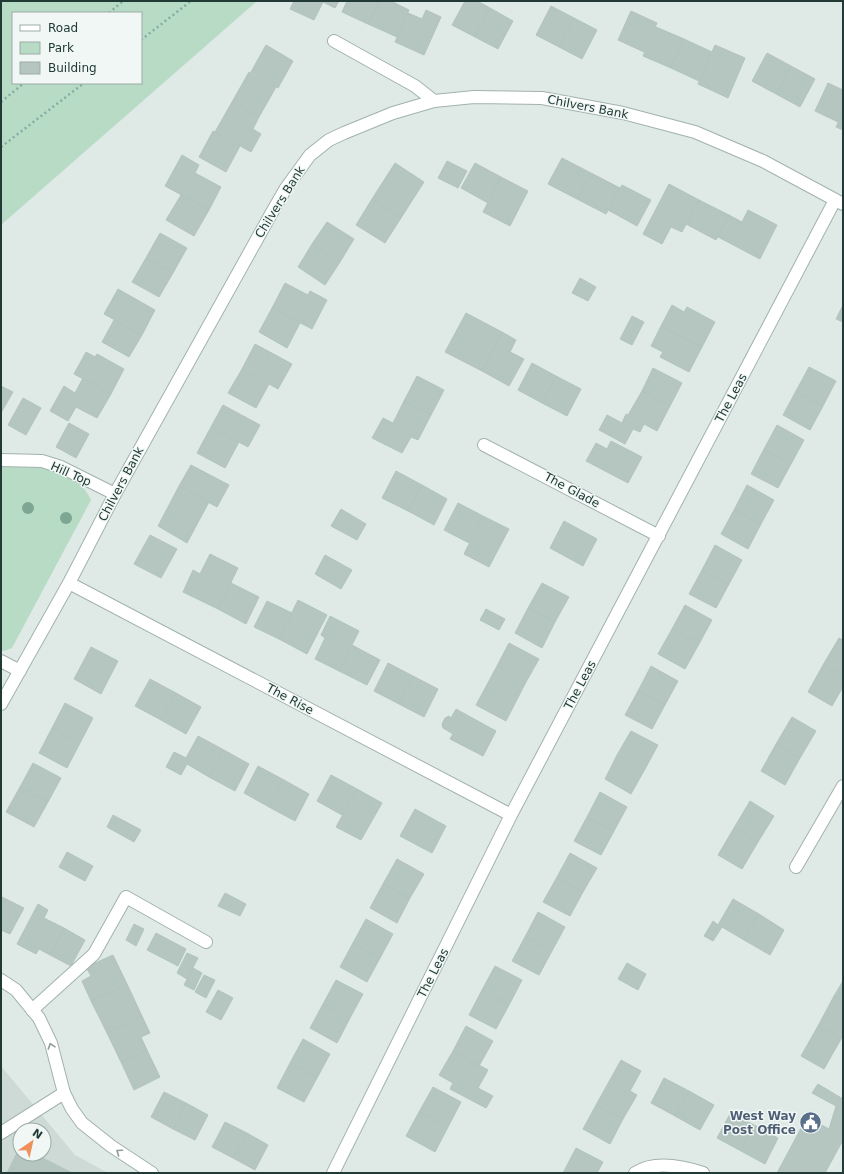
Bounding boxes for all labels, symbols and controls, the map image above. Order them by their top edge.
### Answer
legend [12,12,142,84]
text: Road [48,21,78,35]
text: Park [48,41,74,55]
text: Building [48,61,97,75]
street label: Chilvers Bank [546,92,630,122]
street label: Chilvers Bank [252,163,308,241]
street label: The Leas [712,371,750,426]
street label: Chilvers Bank [96,444,147,524]
street label: Hill Top [48,459,94,489]
street label: The Glade [541,469,602,511]
street label: The Leas [561,658,599,713]
street label: The Rise [263,680,316,717]
street label: The Leas [414,946,451,1001]
one-way arrow [48,1043,56,1050]
place label: West Way Post Office [723,1109,796,1137]
public building icon: West Way Post Office [798,1110,824,1136]
north arrow [12,1122,52,1162]
text: N [30,1126,45,1142]
one-way arrow [116,1149,123,1157]

